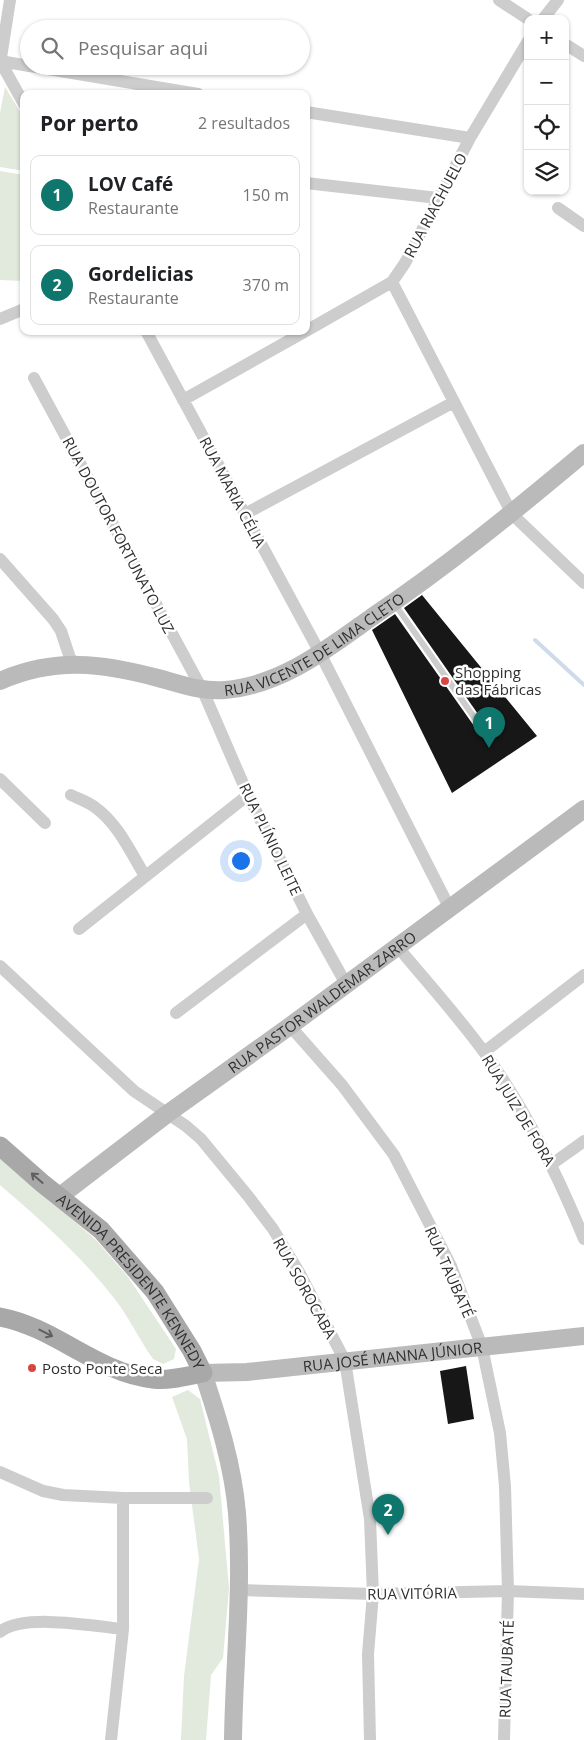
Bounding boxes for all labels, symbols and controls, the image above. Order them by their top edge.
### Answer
map controls [524,15,569,195]
button: + [524,15,569,60]
search box [20,20,310,75]
icon: search [38,34,66,62]
text: Pesquisar aqui [78,35,208,61]
button: − [524,60,569,105]
button: locate [524,105,569,150]
text: Por perto [40,109,139,137]
text: 2 resultados [198,112,290,134]
street label: RUA RIACHUELO [399,149,471,261]
button: layers [524,150,569,195]
text: LOV Café [88,171,173,197]
text: 1 [52,184,62,206]
text: 150 m [243,184,289,206]
text: Restaurante [88,197,179,219]
text: Gordelicias [88,261,193,287]
text: 2 [52,274,62,296]
text: 370 m [243,274,289,296]
text: Restaurante [88,287,179,309]
street label: RUA DOUTOR FORTUNATO LUZ [59,433,179,637]
street label: RUA MARIA CÉLIA [195,433,271,551]
street label: RUA VICENTE DE LIMA CLETO [223,588,408,700]
place label: Shopping das Fábricas [455,662,541,699]
marker: Shopping das Fábricas [439,675,451,687]
pin: 1 [473,707,505,748]
street label: RUA PLÍNIO LEITE [235,780,307,898]
your location [228,848,254,874]
street label: RUA PASTOR WALDEMAR ZARRO [224,926,420,1077]
street label: RUA JUIZ DE FORA [478,1051,560,1170]
one-way arrow [31,1173,44,1184]
street label: AVENIDA PRESIDENTE KENNEDY [53,1189,210,1373]
street label: RUA TAUBATÉ [421,1223,479,1321]
street label: RUA SOROCABA [269,1234,341,1342]
one-way arrow [38,1328,53,1338]
street label: RUA JOSÉ MANNA JÚNIOR [302,1337,484,1376]
place label: Posto Ponte Seca [42,1358,163,1378]
marker: Posto Ponte Seca [26,1362,38,1374]
pin: 2 [372,1494,404,1535]
street label: RUA VITÓRIA [367,1582,457,1604]
street label: RUA TAUBATÉ [494,1620,518,1718]

